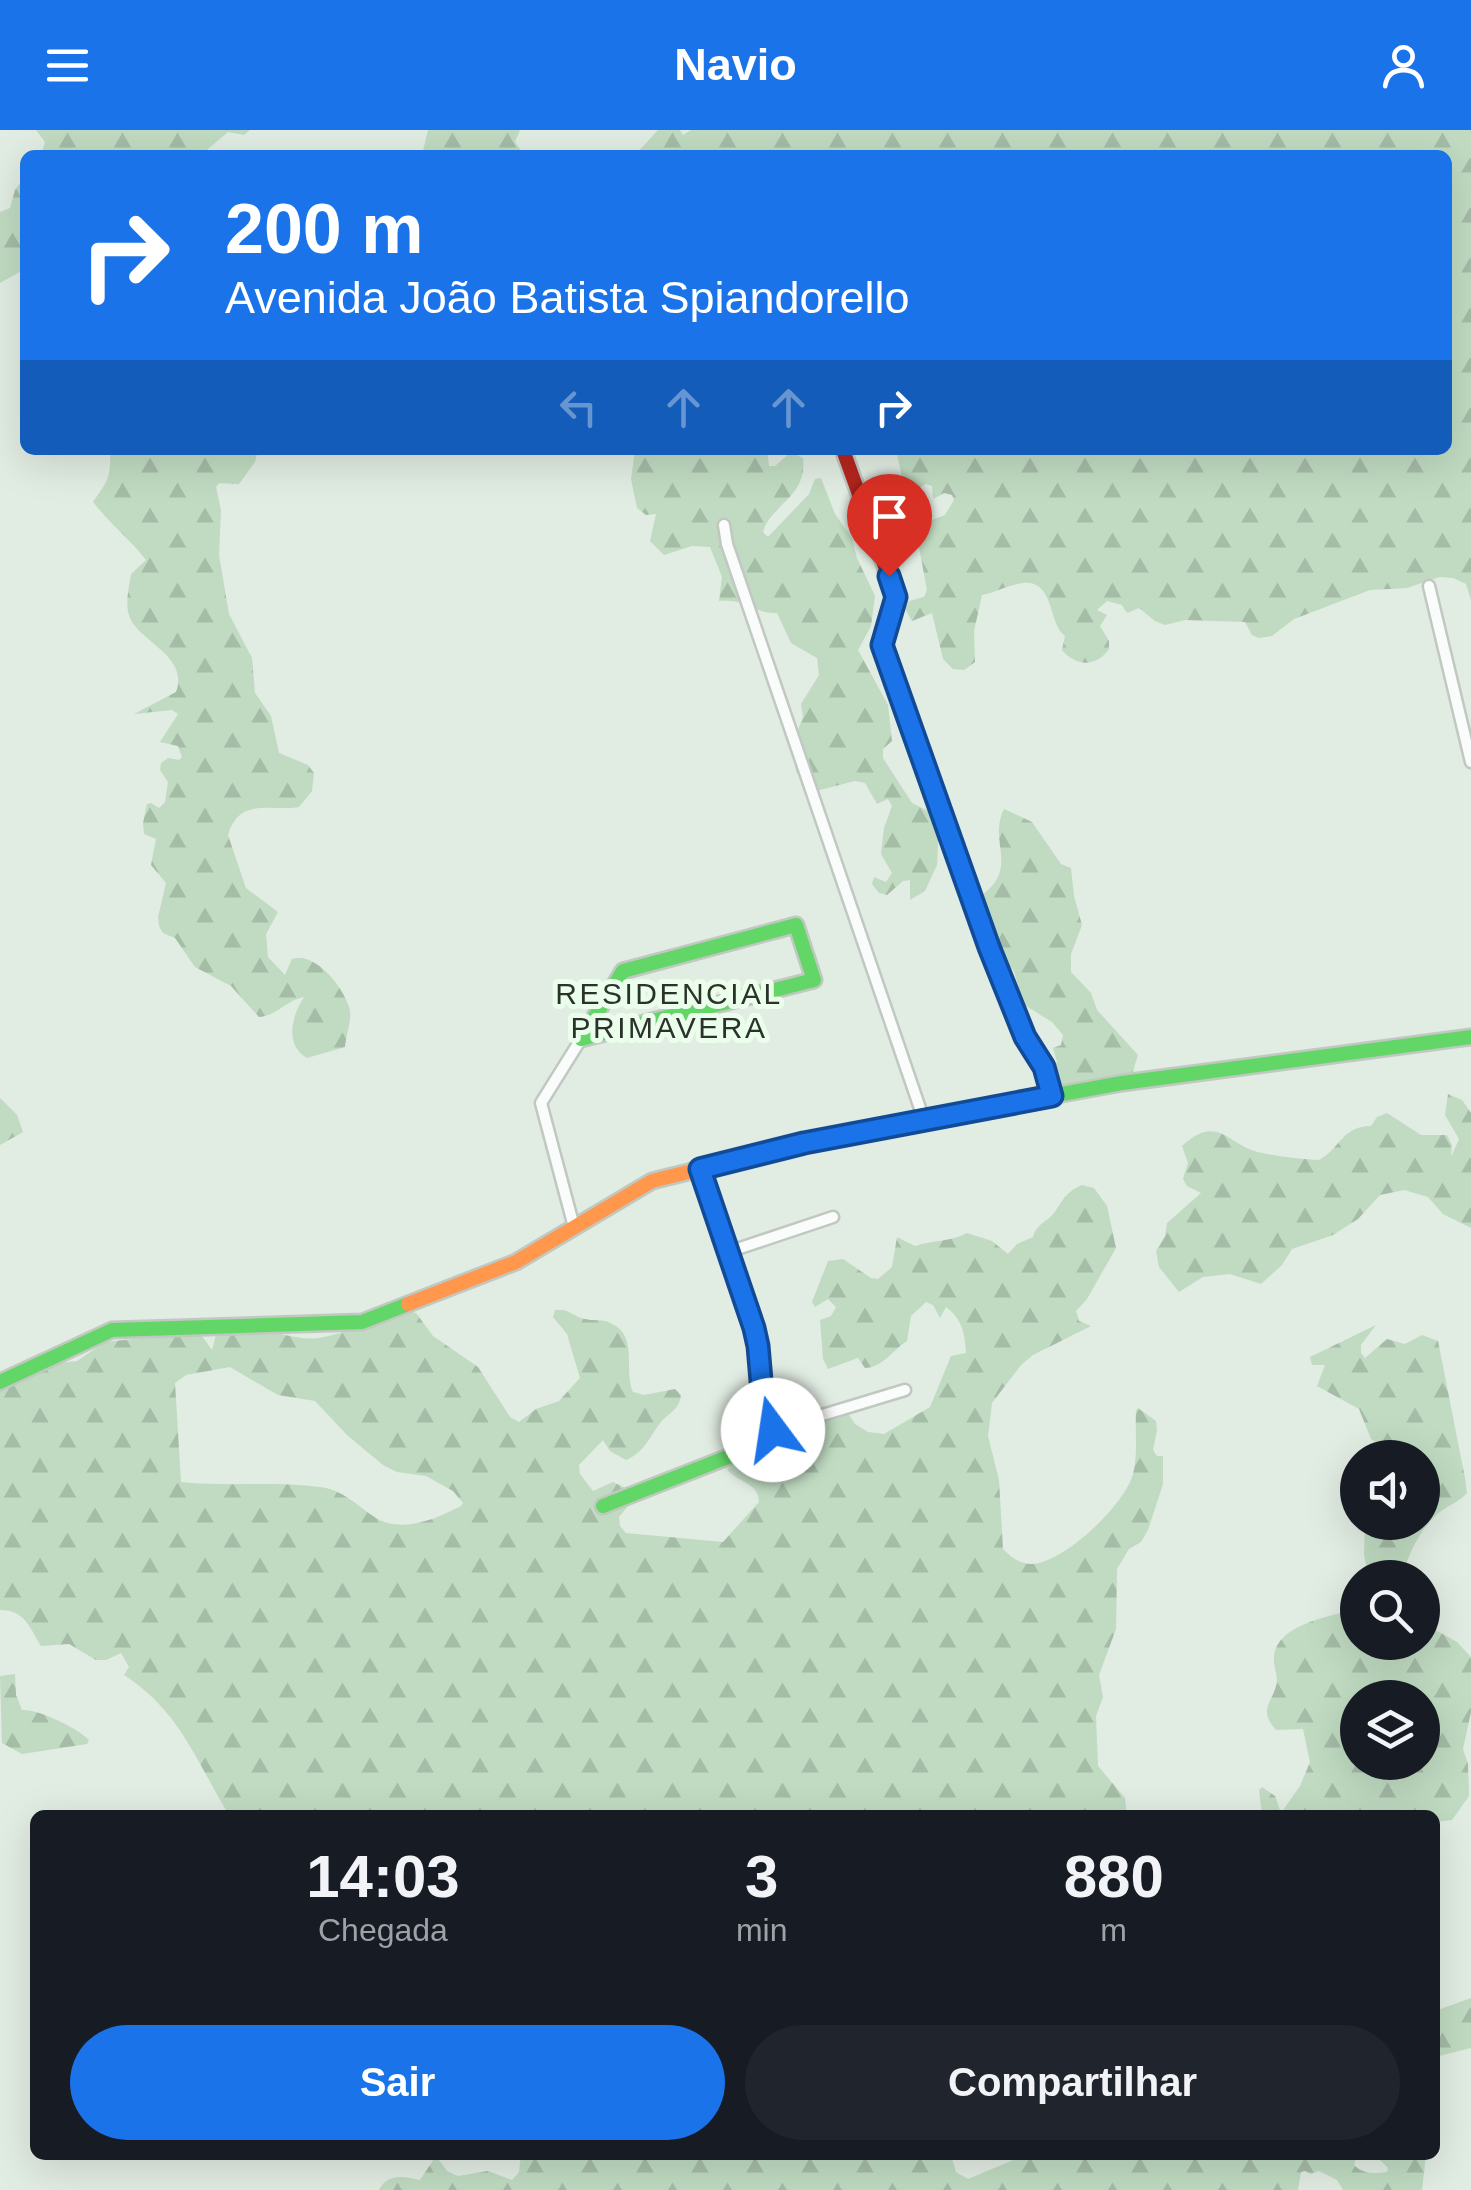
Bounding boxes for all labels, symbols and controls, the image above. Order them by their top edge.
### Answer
icon: menu [40,38,95,93]
icon: person [1376,38,1431,93]
text: Navio [674,39,797,90]
icon: right [60,190,190,320]
text: 200 m [225,190,423,268]
text: Avenida João Batista Spiandorello [225,272,910,323]
icon: left [551,380,606,435]
icon: ahead [656,380,711,435]
icon: ahead [761,380,816,435]
icon: right [866,380,921,435]
pin [847,474,932,577]
icon: arrive [862,489,917,544]
district label: RESIDENCIAL PRIMAVERA [555,977,783,1044]
position arrow [721,1378,825,1482]
map controls [1340,1440,1440,1780]
button: sound [1340,1440,1440,1540]
button: search [1340,1560,1440,1660]
button: layers [1340,1680,1440,1780]
text: 14:03 [306,1843,460,1910]
text: 3 [745,1843,778,1910]
text: 880 [1064,1843,1164,1910]
text: Chegada [318,1912,448,1948]
text: min [736,1912,787,1948]
text: m [1100,1912,1127,1948]
button: Sair [70,2025,725,2140]
button: Compartilhar [745,2025,1400,2140]

